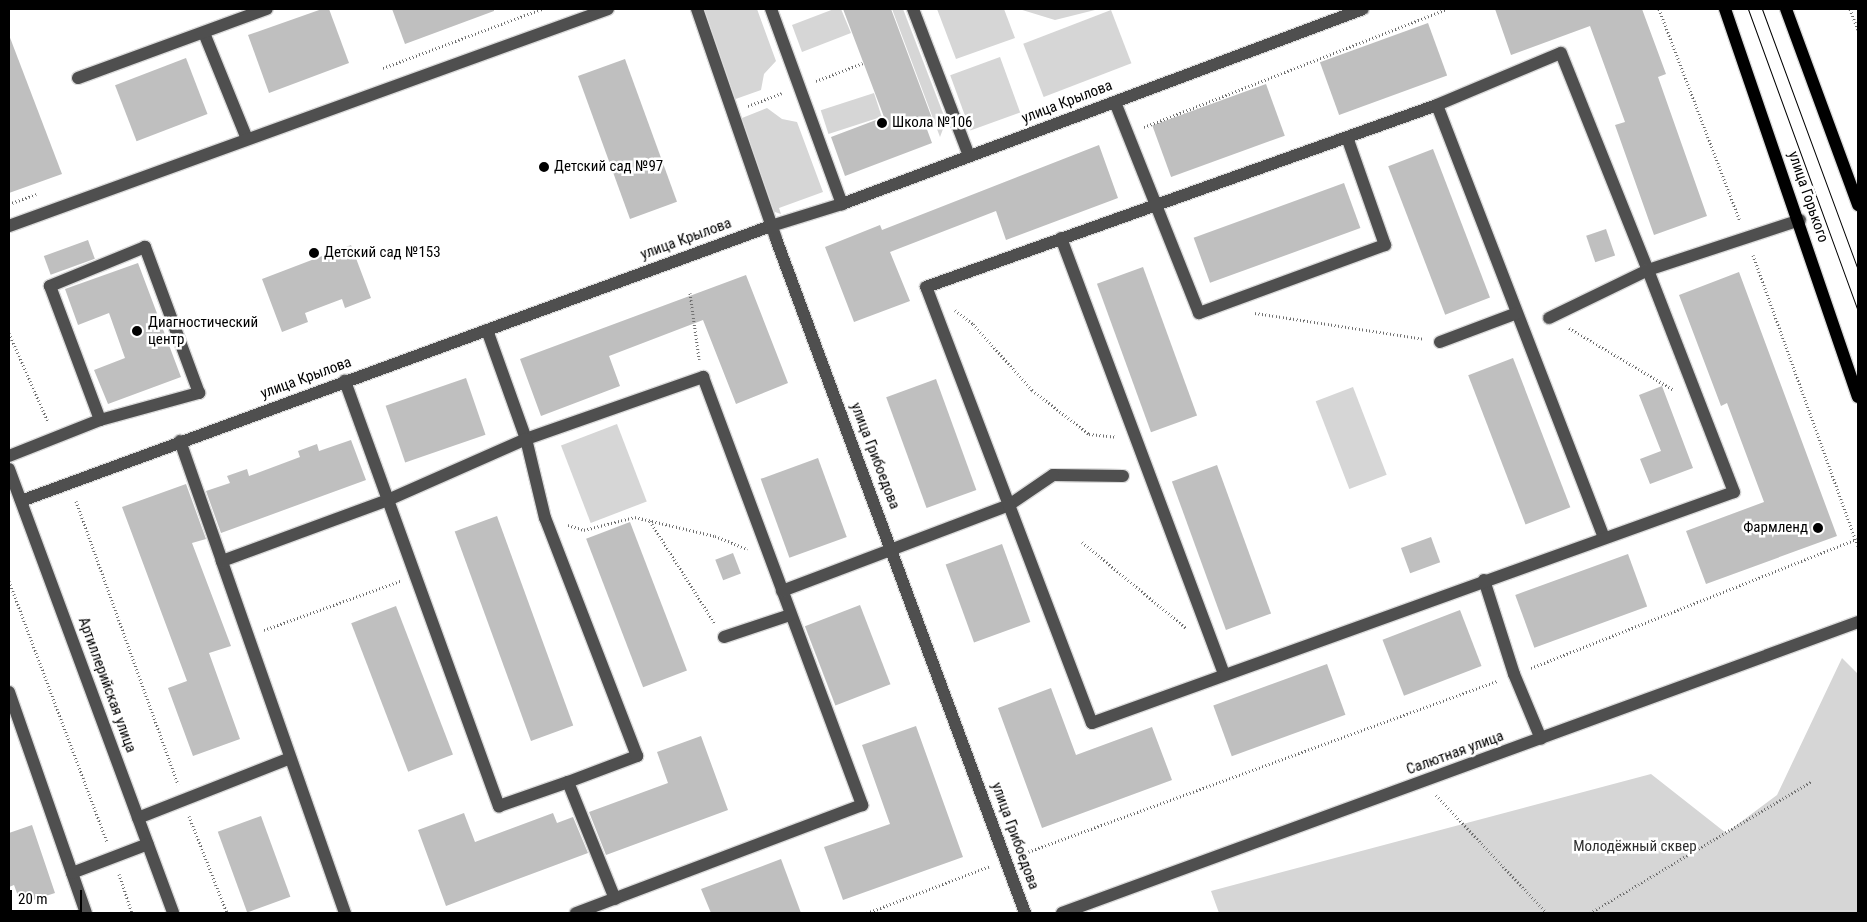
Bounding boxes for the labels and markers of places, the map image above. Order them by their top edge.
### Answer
place label: Школа №106 [892,114,972,132]
marker: Школа №106 [876,117,888,129]
place label: Детский сад №97 [554,158,663,176]
marker: Детский сад №97 [538,161,550,173]
place label: Детский сад №153 [324,244,441,262]
marker: Детский сад №153 [308,247,320,259]
place label: Диагностический центр [148,313,258,348]
marker: Диагностический центр [130,324,144,338]
place label: Фармленд [1743,519,1808,537]
marker: Фармленд [1812,522,1824,534]

